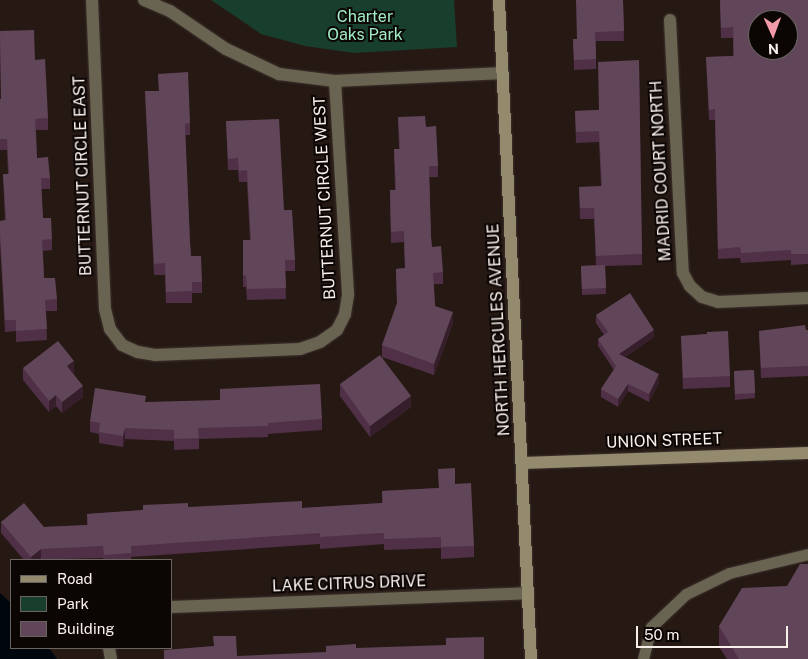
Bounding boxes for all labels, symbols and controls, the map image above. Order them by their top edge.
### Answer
park label: Charter Oaks Park [327,7,403,45]
north arrow [748,10,798,60]
text: N [768,41,779,57]
street label: BUTTERNUT CIRCLE EAST [70,76,96,276]
street label: MADRID COURT NORTH [647,80,675,262]
street label: BUTTERNUT CIRCLE WEST [310,96,340,300]
street label: NORTH HERCULES AVENUE [484,223,514,437]
street label: UNION STREET [606,429,722,453]
legend [10,559,172,649]
text: Road [57,570,93,587]
street label: LAKE CITRUS DRIVE [272,572,426,596]
text: Park [57,595,89,612]
scale bar [638,616,790,648]
text: Building [57,620,115,637]
text: 50 m [644,626,679,643]

